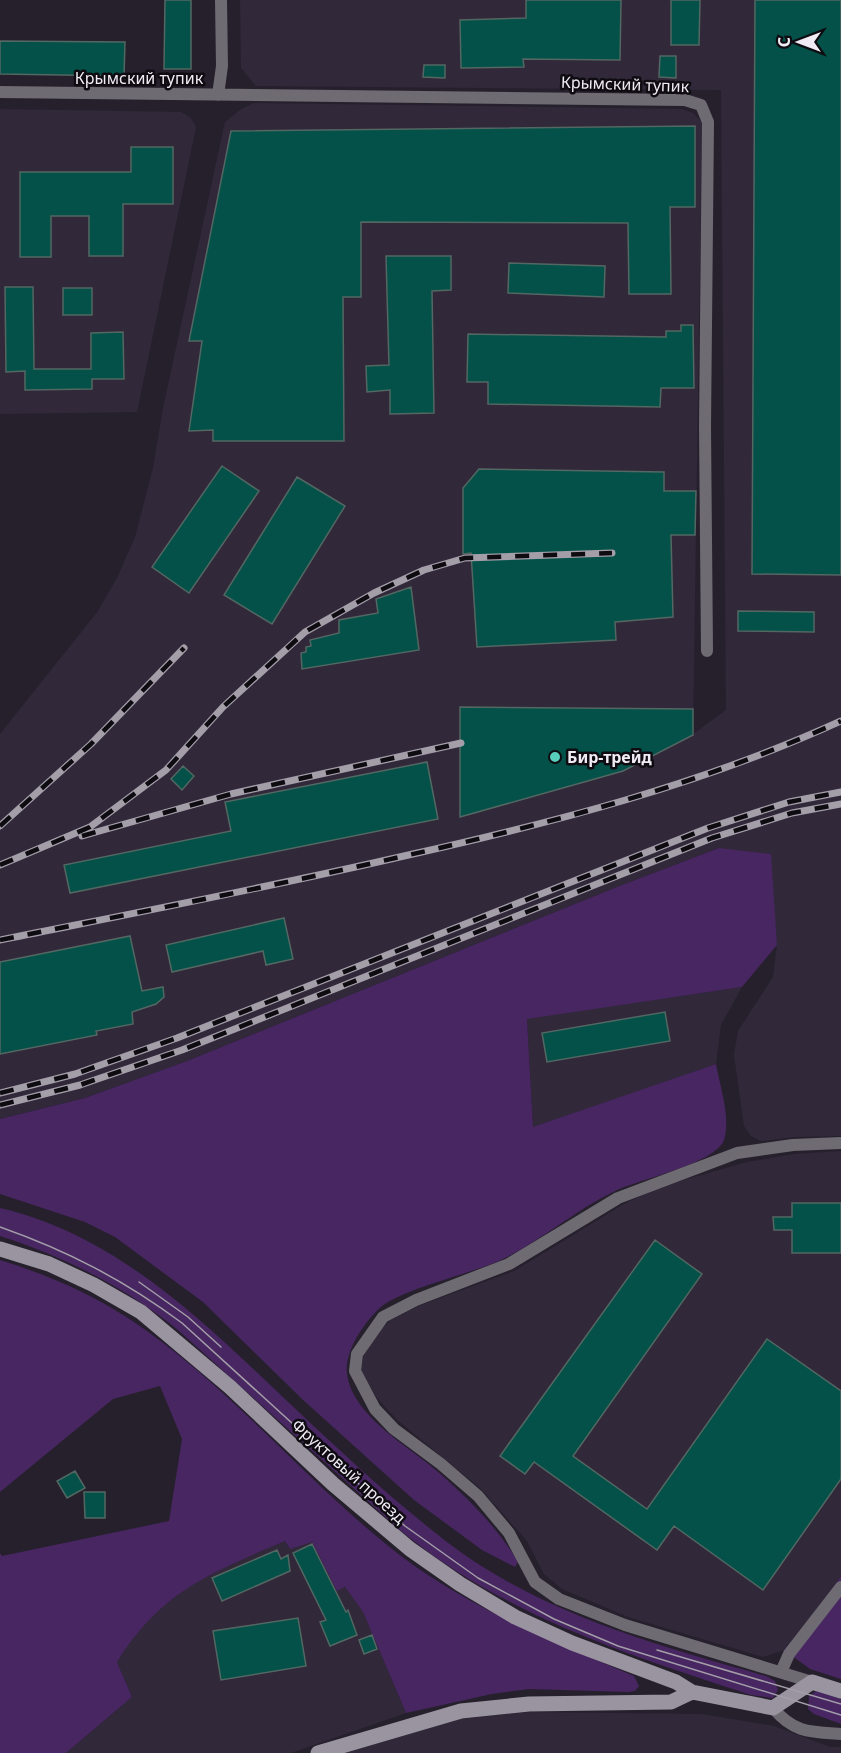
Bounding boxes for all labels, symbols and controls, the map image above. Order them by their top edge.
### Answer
north arrow [769,12,829,72]
text: С [773,37,795,47]
street label: Крымский тупик [75,67,204,89]
street label: Крымский тупик [561,71,690,97]
place label: Бир-трейд [567,746,652,768]
marker: Бир-трейд [548,750,562,764]
street label: Фруктовый проезд [287,1414,411,1528]

